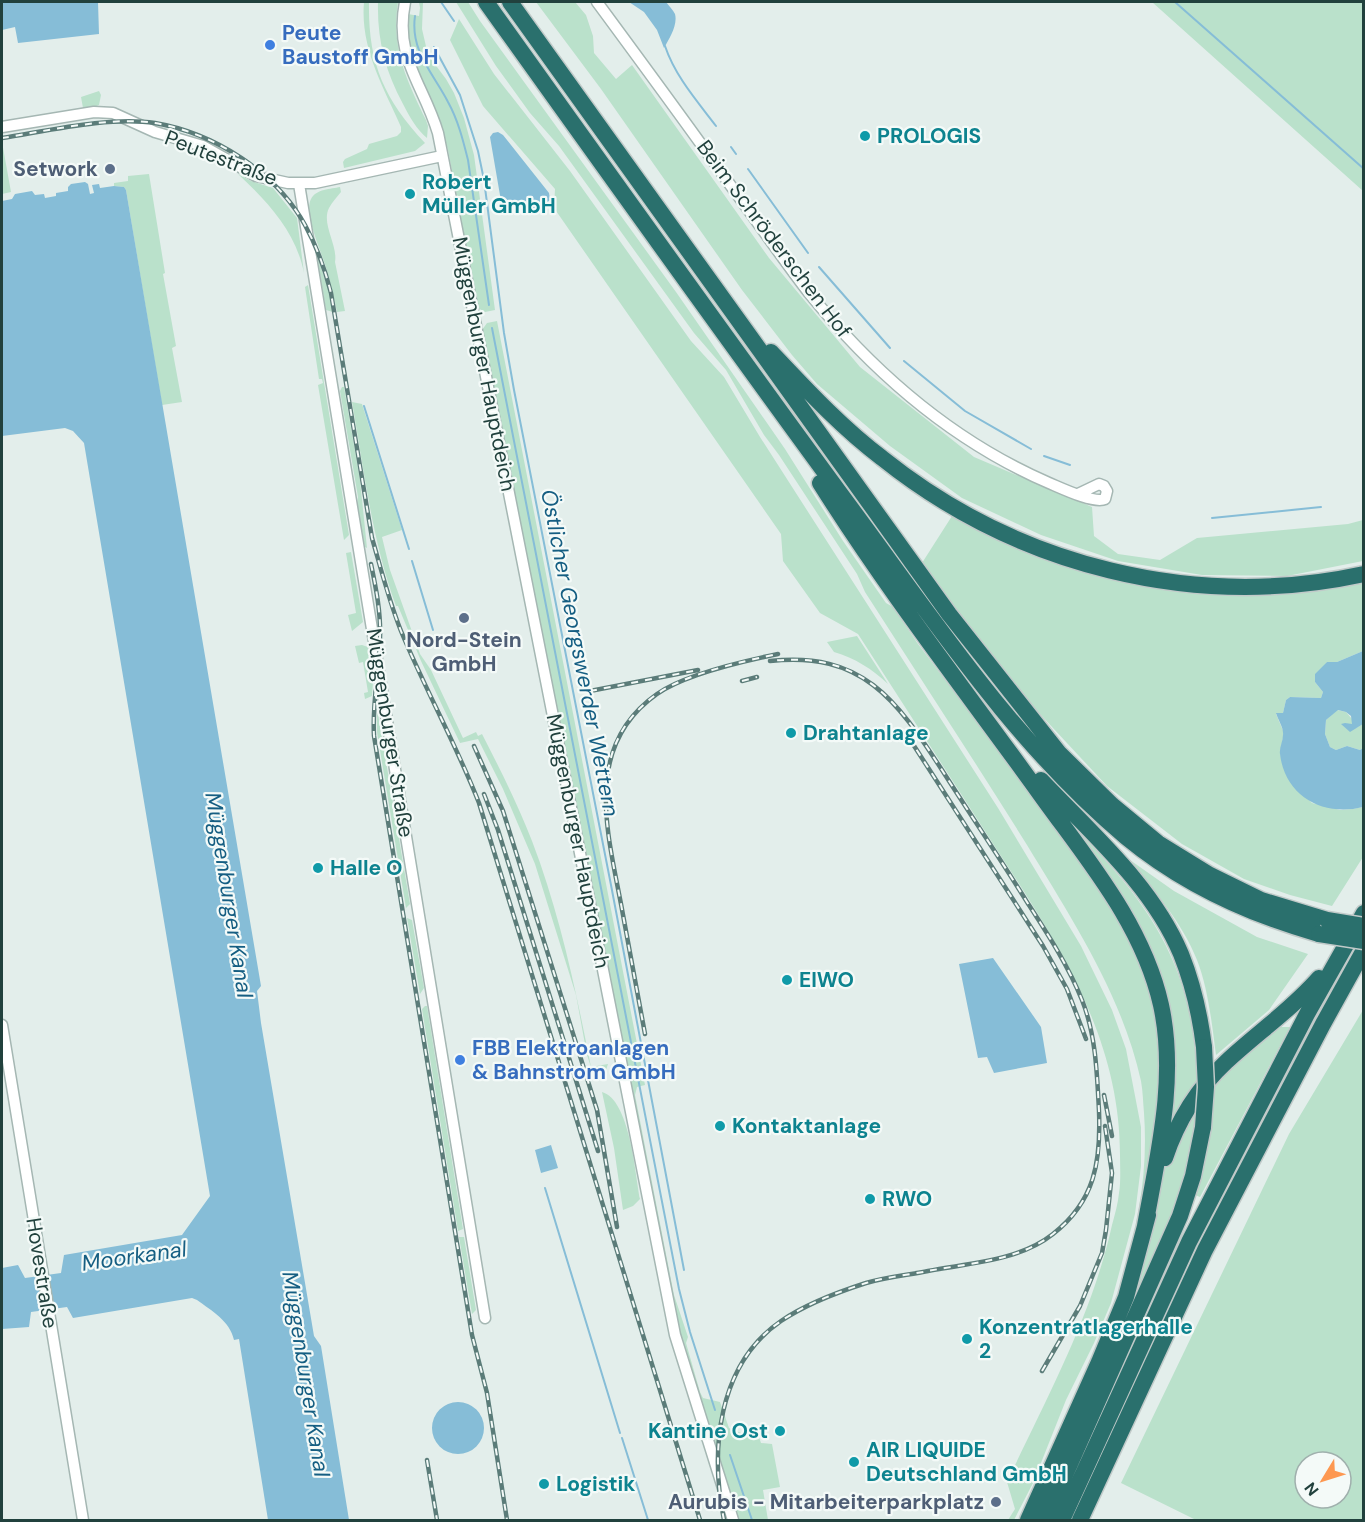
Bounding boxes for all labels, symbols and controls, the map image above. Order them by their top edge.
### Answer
place label: Peute Baustoff GmbH [282,19,439,71]
marker: Peute Baustoff GmbH [263,38,277,52]
place label: PROLOGIS [877,122,981,150]
street label: Peutestraße [161,124,281,192]
marker: PROLOGIS [858,129,872,143]
street label: Beim Schröderschen Hof [690,134,858,344]
place label: Setwork [13,155,98,183]
marker: Setwork [103,162,117,176]
place label: Robert Müller GmbH [422,168,556,220]
marker: Robert Müller GmbH [403,187,417,201]
street label: Müggenburger Hauptdeich [446,234,522,494]
water label: Östlicher Georgswerder Wettern [534,487,626,819]
marker: Nord-Stein GmbH [457,611,471,625]
place label: Nord-Stein GmbH [406,626,522,678]
street label: Müggenburger Straße [360,627,420,840]
street label: Müggenburger Hauptdeich [540,711,616,971]
place label: Drahtanlage [803,719,929,747]
marker: Drahtanlage [784,726,798,740]
water label: Müggenburger Kanal [198,790,260,1001]
place label: Halle O [330,854,403,882]
marker: Halle O [311,861,325,875]
place label: ElWO [799,966,854,994]
marker: ElWO [780,973,794,987]
place label: FBB Elektroanlagen & Bahnstrom GmbH [472,1034,676,1086]
marker: FBB Elektroanlagen & Bahnstrom GmbH [453,1053,467,1067]
place label: Kontaktanlage [732,1112,881,1140]
marker: Kontaktanlage [713,1119,727,1133]
place label: RWO [882,1185,932,1213]
marker: RWO [863,1192,877,1206]
street label: Hovestraße [19,1216,65,1330]
water label: Moorkanal [80,1234,189,1278]
water label: Müggenburger Kanal [275,1269,337,1480]
place label: Konzentratlagerhalle 2 [979,1313,1193,1365]
marker: Konzentratlagerhalle 2 [960,1332,974,1346]
place label: Kantine Ost [648,1417,768,1445]
marker: Kantine Ost [773,1424,787,1438]
place label: AIR LIQUIDE Deutschland GmbH [866,1436,1067,1488]
north arrow [1293,1450,1353,1510]
marker: AIR LIQUIDE Deutschland GmbH [847,1455,861,1469]
place label: Logistik [556,1470,636,1498]
marker: Logistik [537,1477,551,1491]
text: N [1300,1478,1323,1500]
place label: Aurubis - Mitarbeiterparkplatz [668,1488,984,1516]
marker: Aurubis - Mitarbeiterparkplatz [989,1495,1003,1509]

